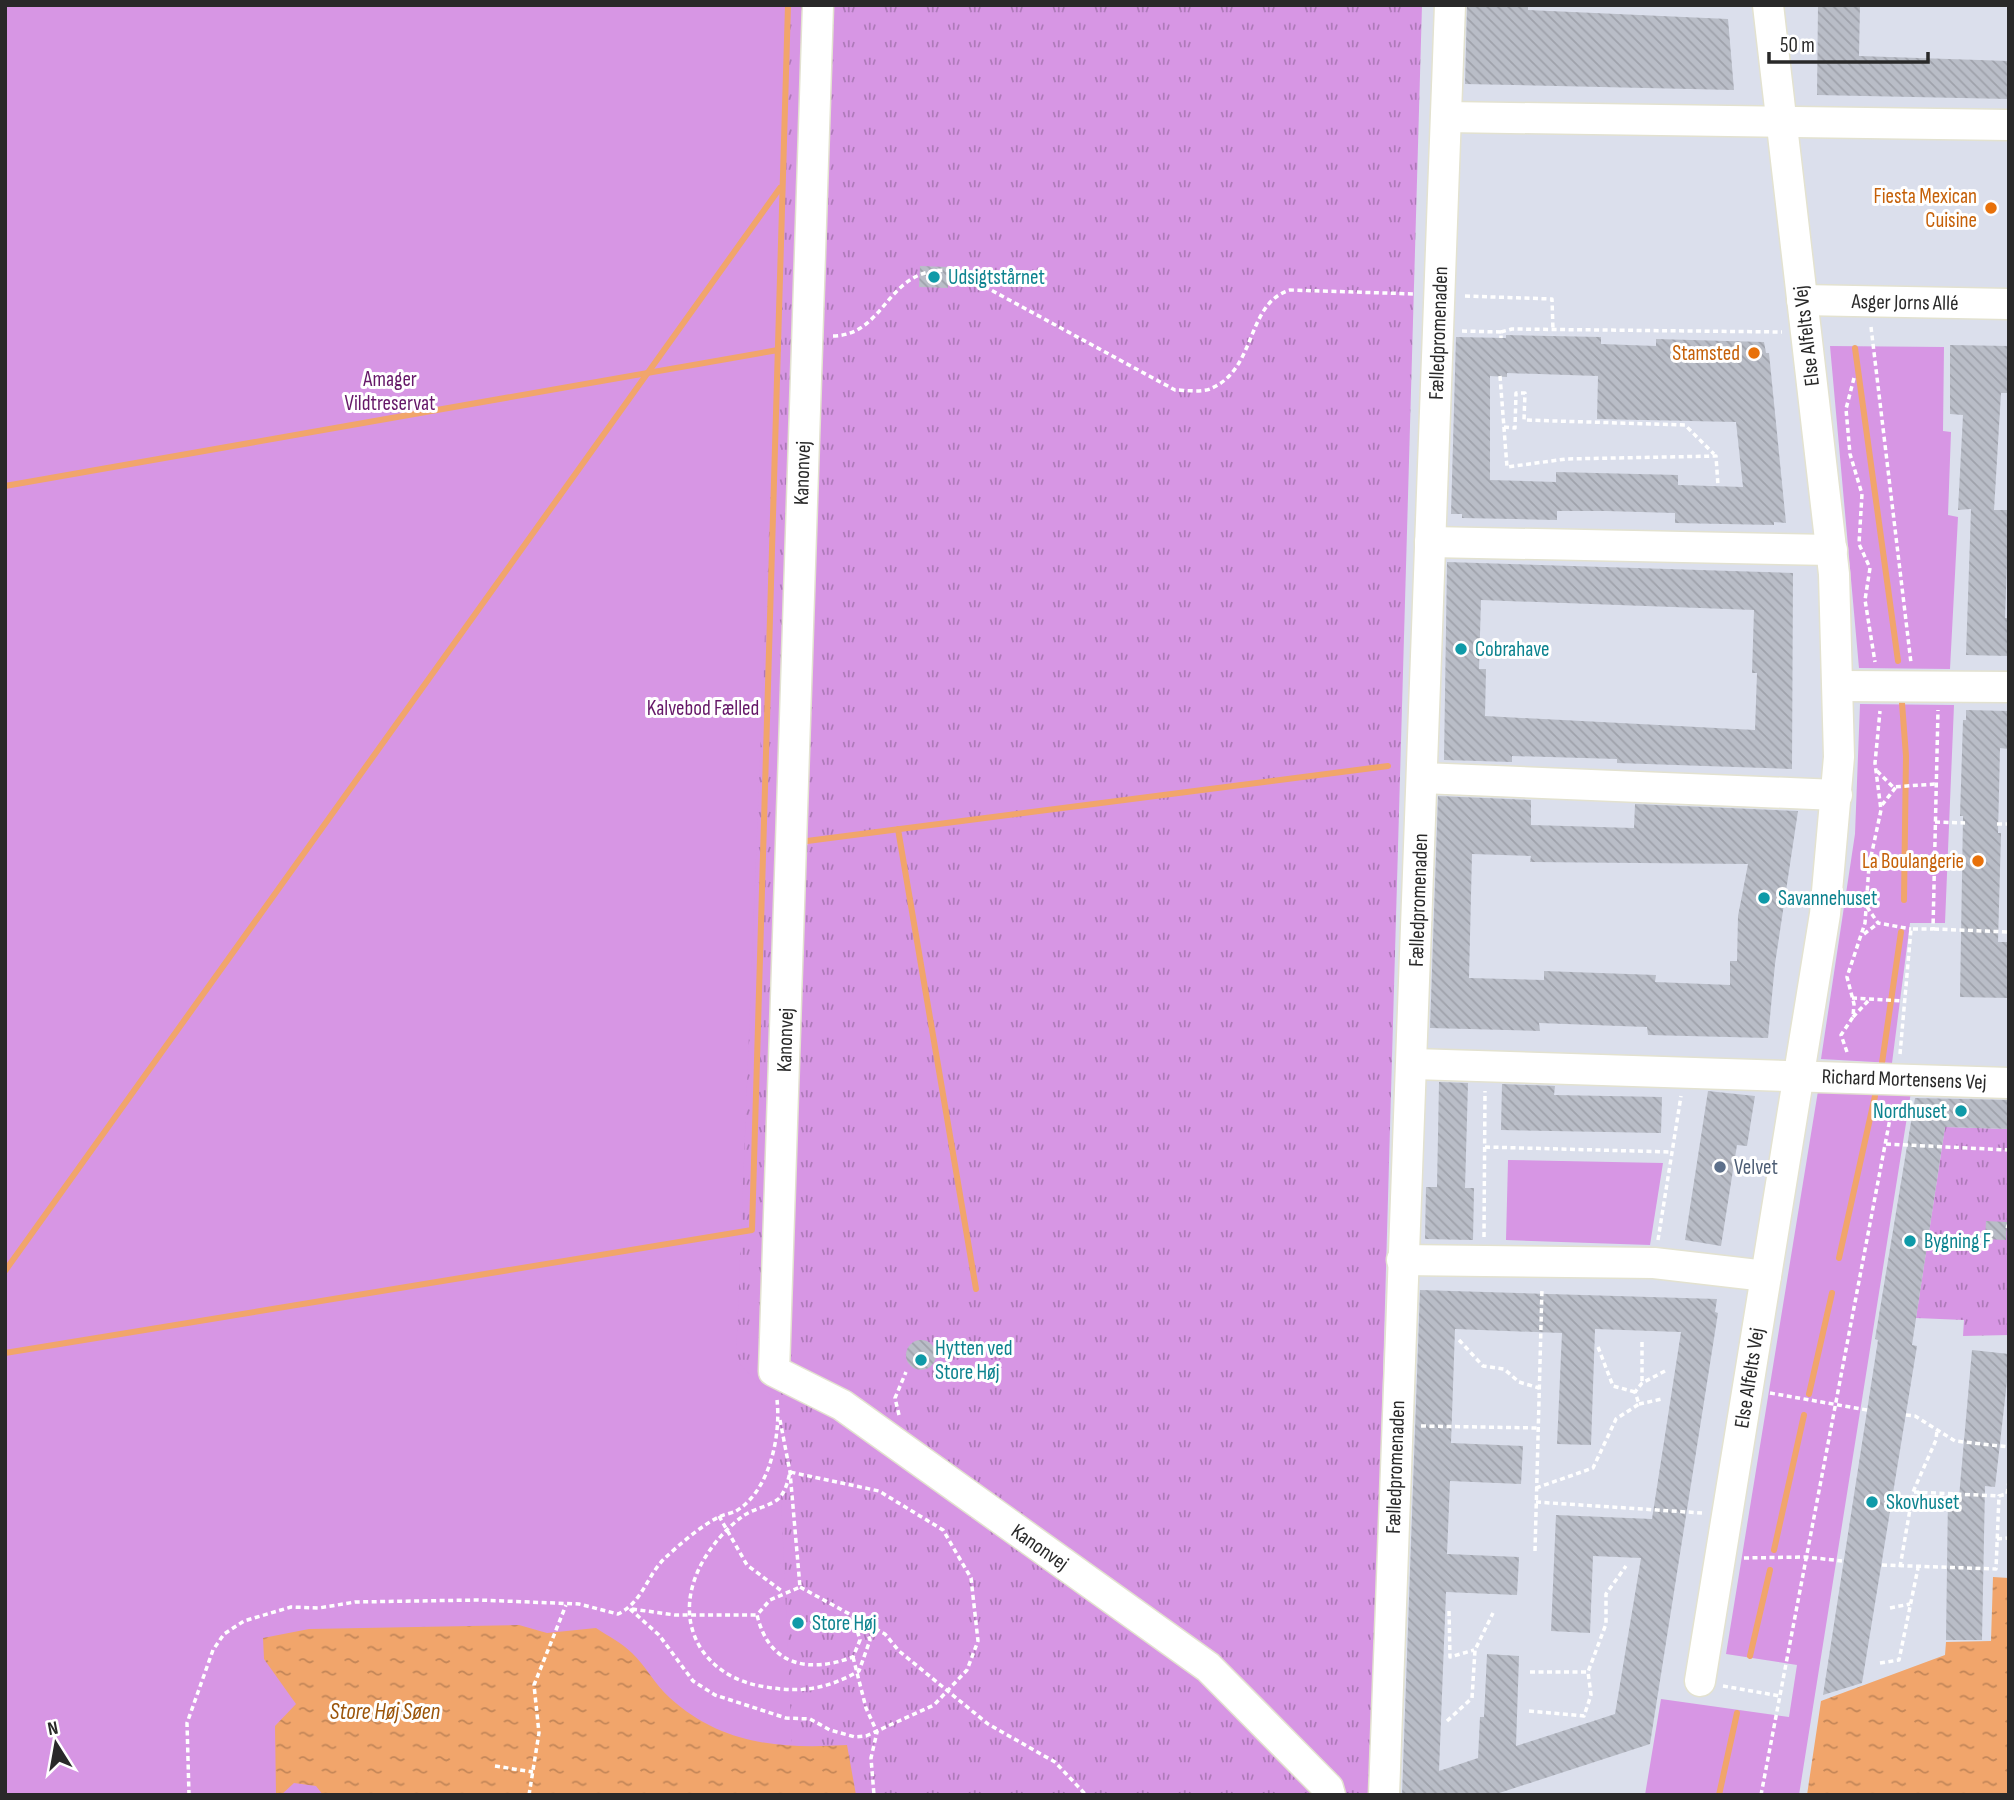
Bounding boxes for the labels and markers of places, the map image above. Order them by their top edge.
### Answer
place label: Fiesta Mexican Cuisine [1873,184,1977,233]
marker: Fiesta Mexican Cuisine [1983,200,1999,216]
place label: Udsigtstårnet [948,265,1045,290]
marker: Udsigtstårnet [926,269,942,285]
place label: Stamsted [1672,341,1740,366]
marker: Stamsted [1746,345,1762,361]
place label: Cobrahave [1475,637,1550,662]
marker: Cobrahave [1453,641,1469,657]
place label: La Boulangerie [1862,849,1964,874]
marker: La Boulangerie [1970,853,1986,869]
place label: Savannehuset [1778,886,1877,911]
marker: Savannehuset [1756,890,1772,906]
place label: Nordhuset [1873,1099,1947,1124]
marker: Nordhuset [1953,1103,1969,1119]
place label: Velvet [1734,1155,1778,1180]
marker: Velvet [1712,1159,1728,1175]
place label: Bygning F [1924,1229,1991,1254]
marker: Bygning F [1902,1233,1918,1249]
place label: Hytten ved Store Høj [935,1336,1013,1385]
marker: Hytten ved Store Høj [913,1352,929,1368]
place label: Skovhuset [1886,1490,1959,1515]
marker: Skovhuset [1864,1494,1880,1510]
place label: Store Høj [812,1611,877,1636]
marker: Store Høj [790,1615,806,1631]

